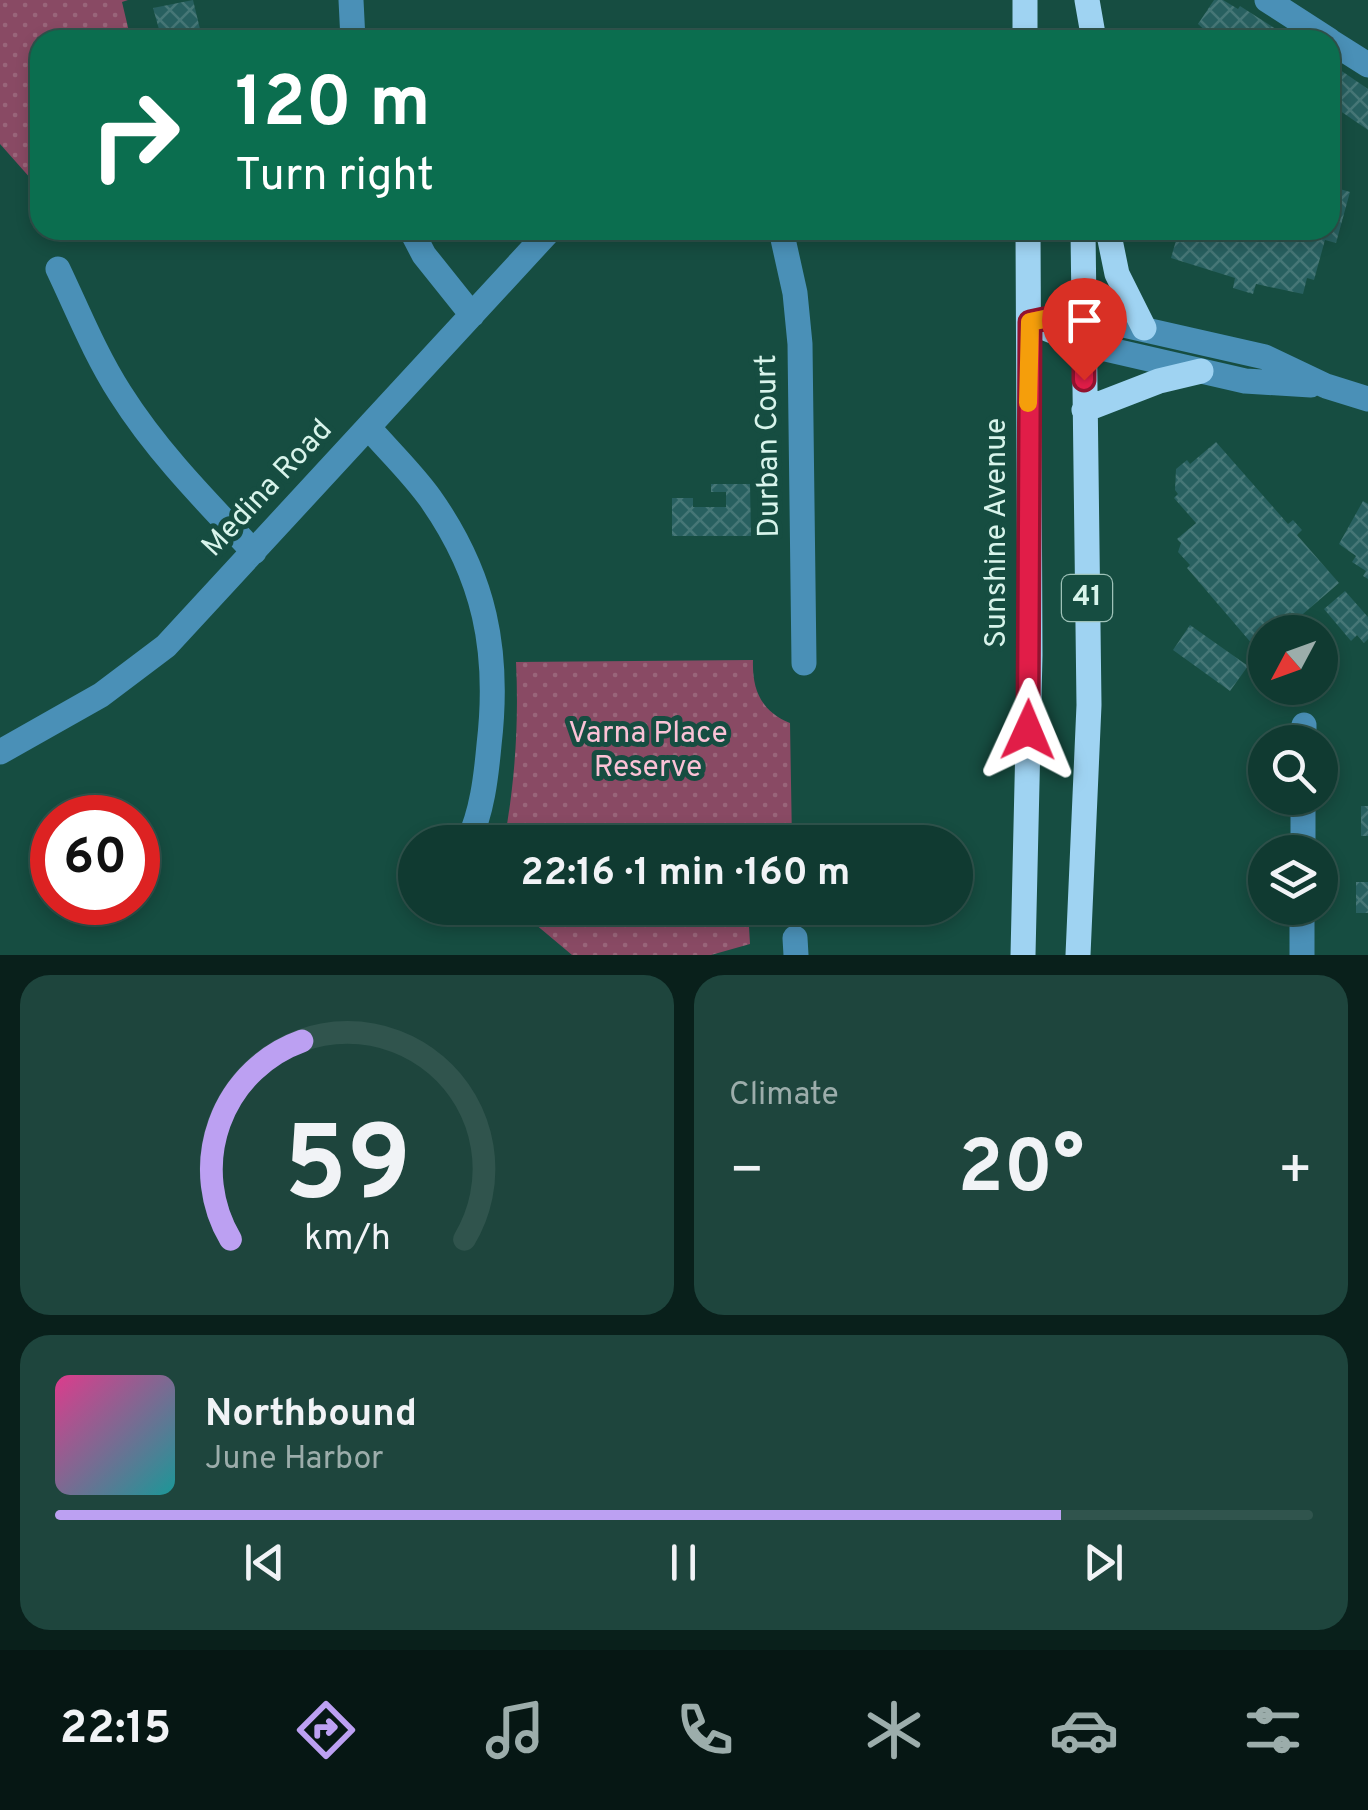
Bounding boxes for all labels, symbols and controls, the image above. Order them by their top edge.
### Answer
text: 120 m [235,62,431,151]
icon: right [70,70,200,200]
text: Turn right [235,149,434,206]
pin [1042,278,1127,381]
icon: arrive [1057,293,1112,348]
street label: Durban Court [749,354,789,538]
street label: Medina Road [195,413,341,565]
street label: Sunshine Avenue [979,418,1016,648]
road number: 41 [1062,575,1112,621]
north arrow [1248,615,1338,705]
map controls [1248,615,1338,925]
position arrow [976,678,1080,782]
park label: Varna Place Reserve [568,716,728,787]
button: search [1248,725,1338,815]
speed limit sign: 60 [30,795,160,925]
button: layers [1248,835,1338,925]
text: 22:16 · 1 min · 160 m [521,850,850,899]
text: Climate [729,1076,839,1116]
text: 59 [283,1105,411,1237]
text: 20° [958,1124,1084,1219]
text: − [729,1138,764,1208]
text: + [1278,1138,1313,1208]
text: km/h [304,1217,390,1263]
text: Northbound [205,1391,417,1440]
text: June Harbor [205,1440,384,1480]
icon: previous [237,1535,292,1590]
icon: pause [656,1535,711,1590]
icon: next [1076,1535,1131,1590]
icon: directions [291,1695,361,1765]
icon: music [480,1695,550,1765]
icon: phone [670,1695,740,1765]
icon: climate [859,1695,929,1765]
icon: car [1049,1695,1119,1765]
icon: filters [1238,1695,1308,1765]
text: 22:15 [60,1702,171,1759]

